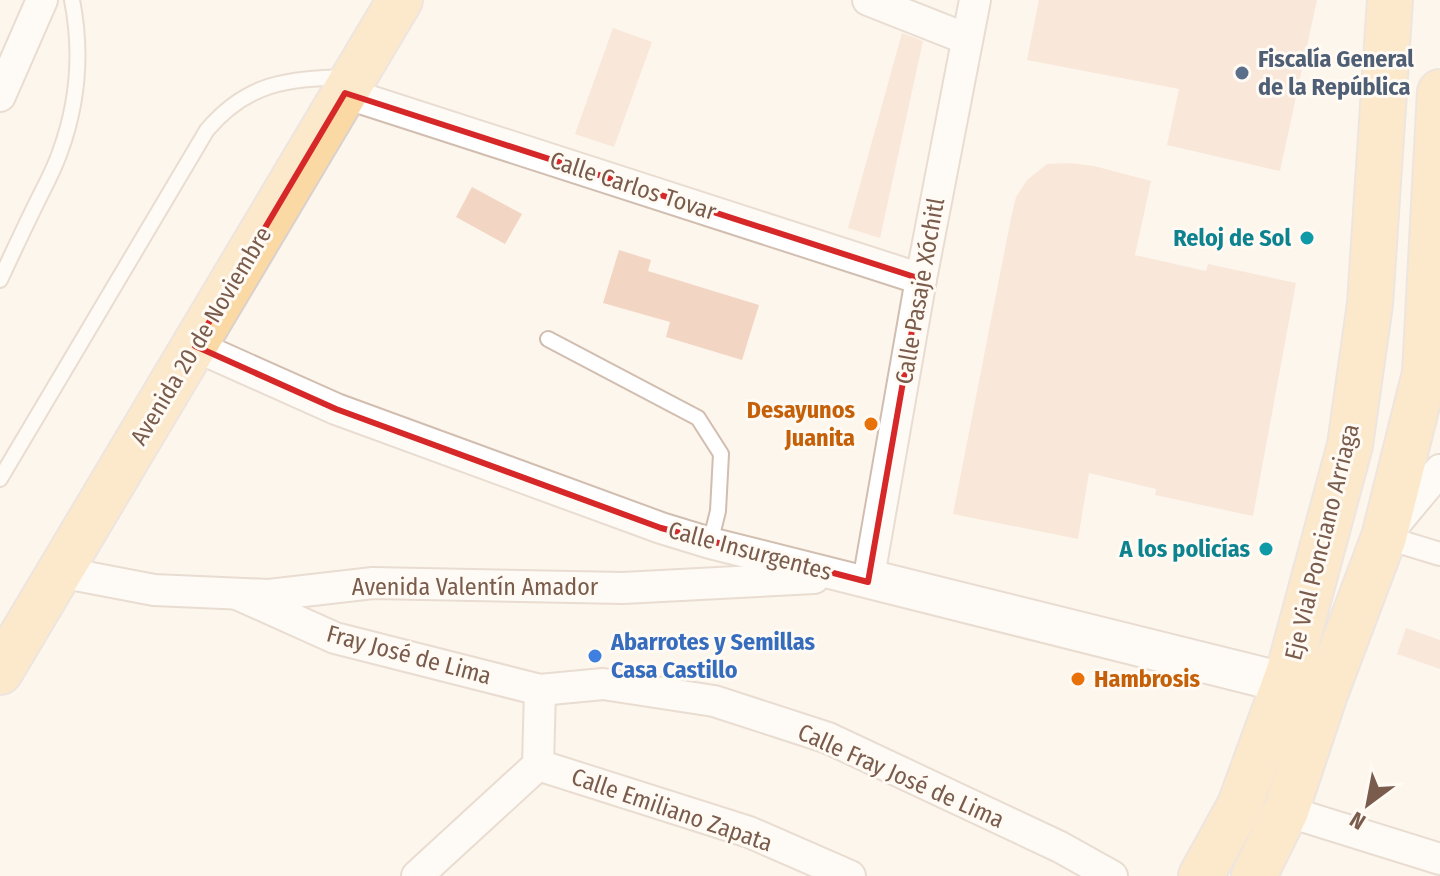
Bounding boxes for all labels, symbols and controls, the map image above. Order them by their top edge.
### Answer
place label: Fiscalía General de la República [1258,45,1414,101]
marker: Fiscalía General de la República [1233,64,1251,82]
street label: Calle Carlos Tovar [546,146,720,226]
street label: Calle Pasaje Xóchitl [890,196,950,386]
street label: Avenida 20 de Noviembre [125,222,277,450]
place label: Reloj de Sol [1173,224,1291,252]
marker: Reloj de Sol [1298,229,1316,247]
place label: Desayunos Juanita [747,396,855,452]
marker: Desayunos Juanita [862,415,880,433]
street label: Eje Vial Ponciano Arriaga [1279,421,1365,663]
street label: Calle Insurgentes [665,516,835,586]
place label: A los policías [1119,535,1250,563]
marker: A los policías [1257,540,1275,558]
street label: Avenida Valentín Amador [352,573,599,601]
street label: Fray José de Lima [324,620,494,690]
place label: Abarrotes y Semillas Casa Castillo [610,628,816,684]
marker: Abarrotes y Semillas Casa Castillo [586,647,604,665]
place label: Hambrosis [1094,665,1200,693]
marker: Hambrosis [1069,670,1087,688]
street label: Calle Fray José de Lima [794,718,1008,834]
street label: Calle Emiliano Zapata [568,762,776,858]
north arrow [1328,764,1408,844]
text: N [1345,806,1370,835]

